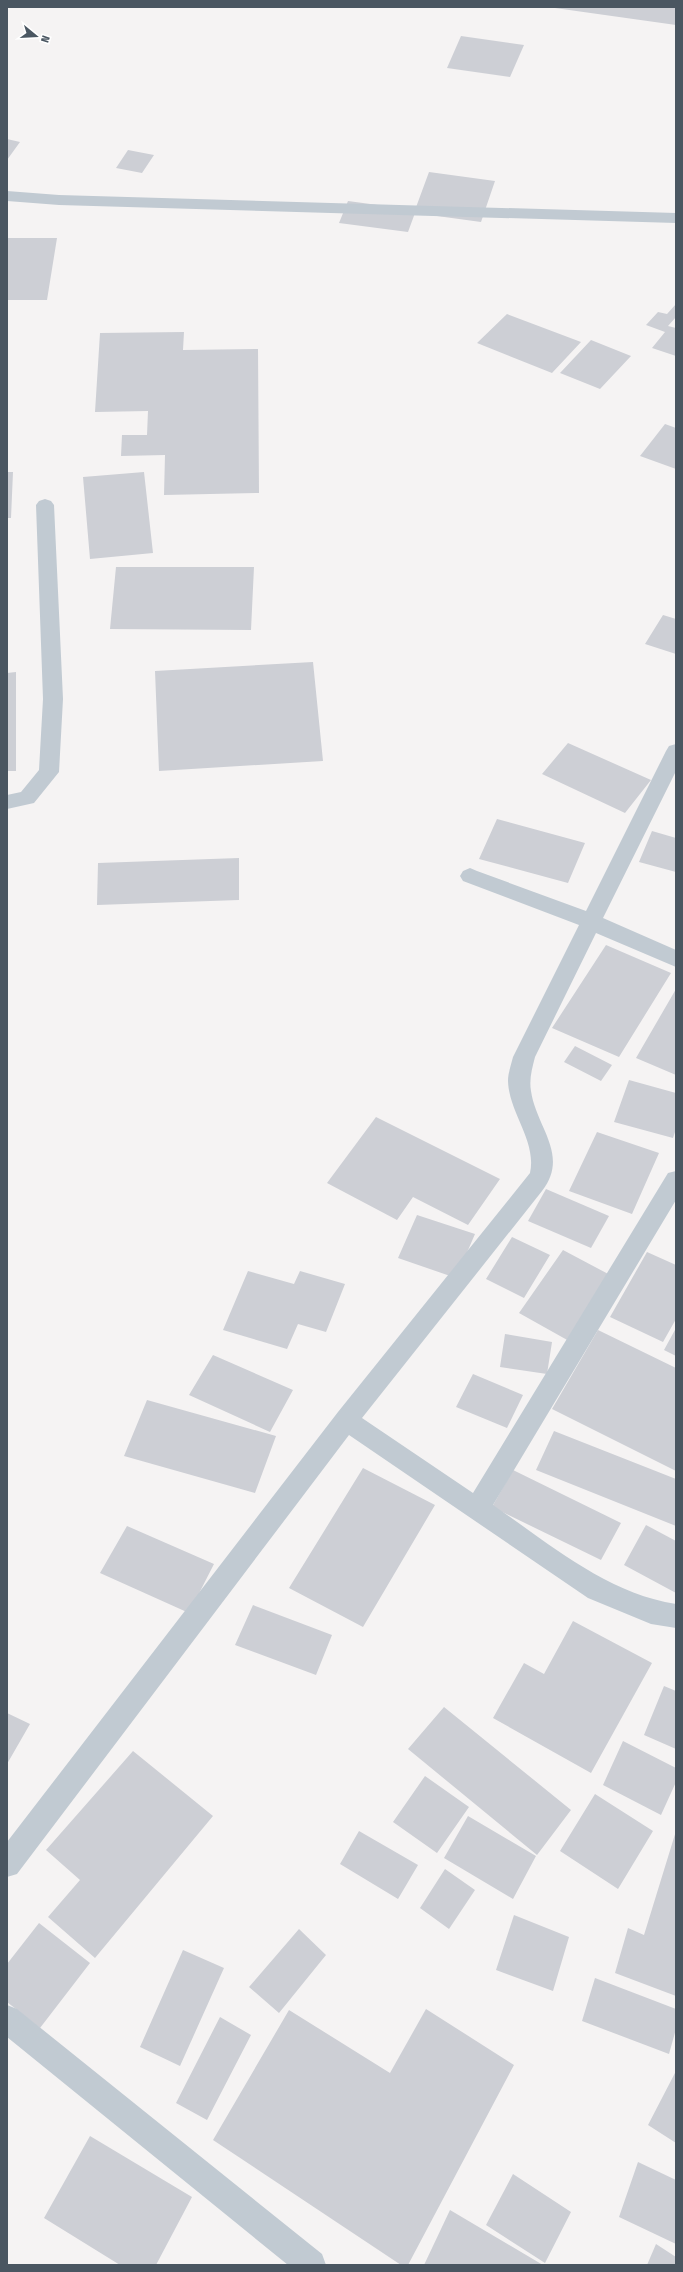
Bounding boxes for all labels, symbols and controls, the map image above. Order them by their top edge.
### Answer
north arrow [16,16,56,56]
text: N [38,34,52,44]

